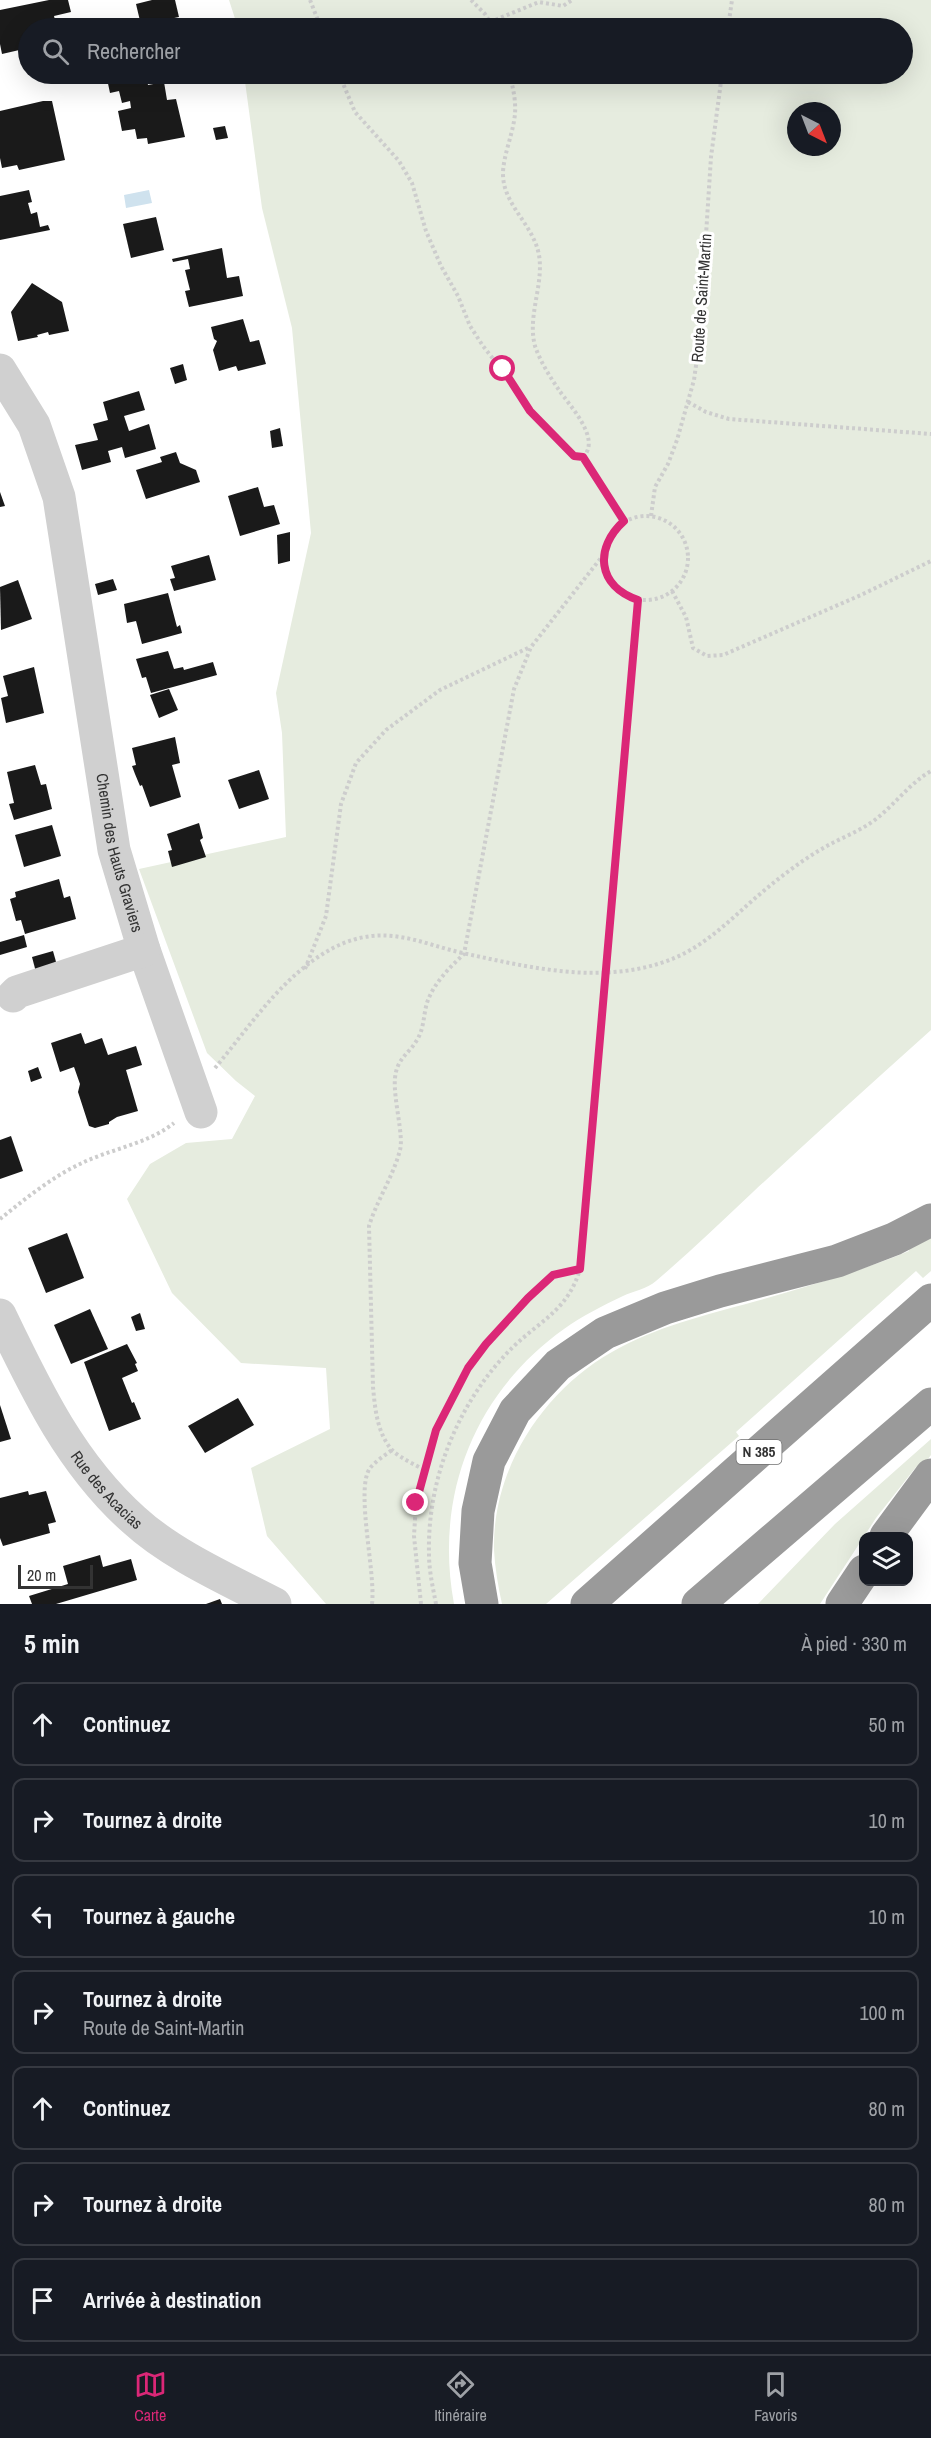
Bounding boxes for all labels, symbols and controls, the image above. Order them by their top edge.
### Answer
search box [18,18,913,84]
icon: search [39,35,72,68]
text: Rechercher [87,36,180,66]
north arrow [787,102,841,156]
street label: Route de Saint-Martin [686,233,716,363]
route start [489,355,515,381]
street label: Chemin des Hauts Graviers [91,772,149,935]
road number: N 385 [736,1440,782,1464]
street label: Rue des Acacias [66,1446,148,1534]
route end [402,1489,428,1515]
map controls [859,1532,913,1586]
button: layers [859,1532,913,1586]
scale bar [18,1562,93,1590]
text: 20 m [27,1564,56,1586]
text: 5 min [24,1626,80,1661]
text: À pied · 330 m [801,1630,907,1657]
icon: ahead [26,1708,59,1741]
text: Continuez [83,1709,170,1739]
text: 50 m [869,1711,905,1738]
icon: right [26,1804,59,1837]
text: Tournez à droite [83,1805,222,1835]
text: 10 m [869,1807,905,1834]
icon: left [26,1900,59,1933]
text: Tournez à gauche [83,1901,235,1931]
text: 10 m [869,1903,905,1930]
text: Tournez à droite [83,1984,222,2014]
icon: right [26,1996,59,2029]
text: 100 m [859,1999,905,2026]
text: Route de Saint-Martin [83,2014,244,2041]
icon: ahead [26,2092,59,2125]
text: Continuez [83,2093,170,2123]
text: 80 m [869,2095,905,2122]
icon: right [26,2188,59,2221]
text: Tournez à droite [83,2189,222,2219]
text: 80 m [869,2191,905,2218]
icon: arrive [26,2284,59,2317]
text: Arrivée à destination [83,2285,261,2315]
tab: Carte [134,2368,167,2426]
tab: Itinéraire [434,2368,487,2426]
tab: Favoris [754,2368,797,2426]

